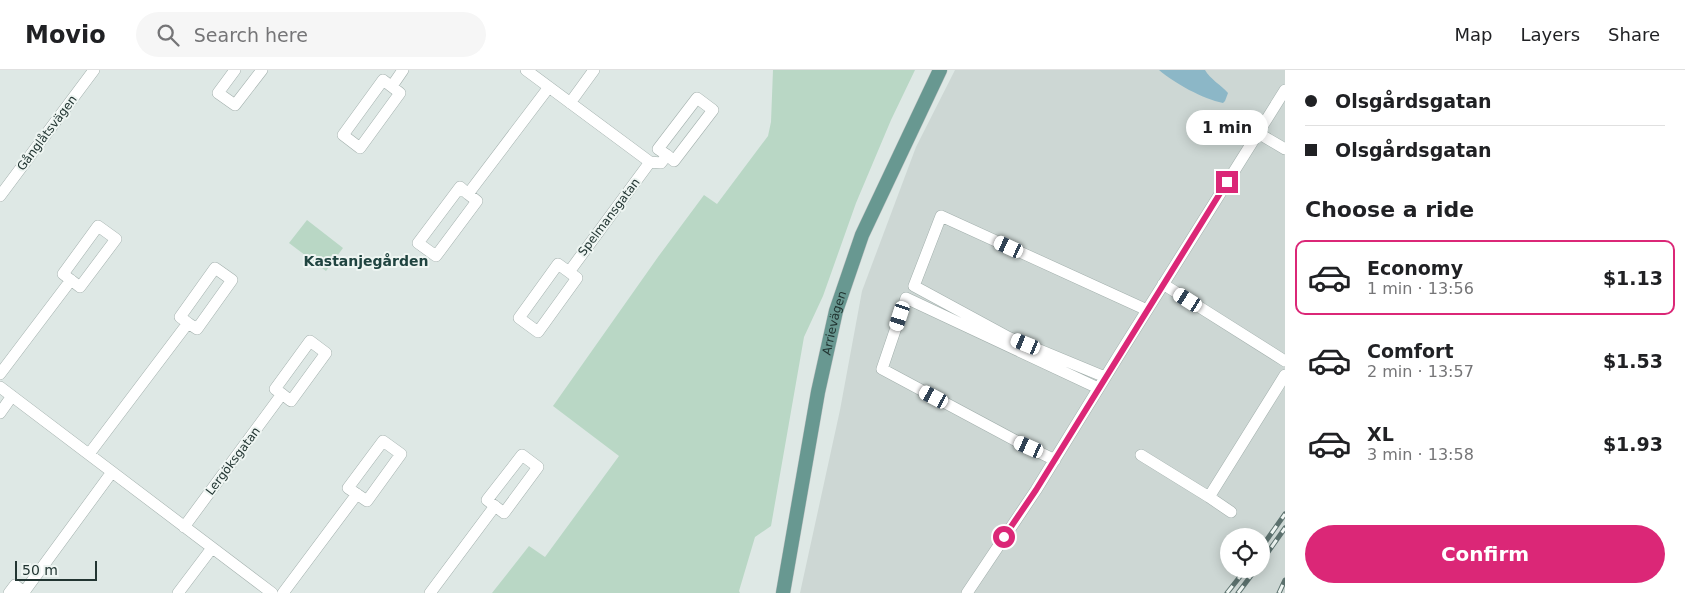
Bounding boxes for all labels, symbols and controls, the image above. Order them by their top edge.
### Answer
search box [136,12,486,57]
text: Movio [25,21,106,49]
icon: search [154,21,182,49]
text: Search here [194,24,308,46]
text: Map [1454,24,1492,45]
text: Layers [1520,24,1580,45]
text: Share [1608,24,1660,45]
text: Olsgårdsgatan [1335,90,1492,112]
street label: Gånglåtsvägen [14,93,80,173]
callout: 1 min [1186,109,1268,144]
text: 1 min [1202,118,1252,137]
text: Olsgårdsgatan [1335,139,1492,161]
route end [1216,171,1238,193]
street label: Spelmansgatan [575,175,643,259]
text: Choose a ride [1305,197,1474,222]
car [992,234,1025,260]
district label: Kastanjegården [304,253,428,269]
icon: car [1307,255,1352,300]
text: Economy [1367,257,1463,279]
text: $1.13 [1603,267,1663,289]
text: 1 min · 13:56 [1367,279,1474,298]
car [1171,286,1204,314]
street label: Arrievägen [819,289,849,356]
car [888,299,911,333]
car [1009,331,1042,357]
icon: car [1307,338,1352,383]
text: Comfort [1367,340,1454,362]
text: $1.53 [1603,350,1663,372]
text: 2 min · 13:57 [1367,362,1474,381]
car [917,383,950,411]
icon: car [1307,421,1352,466]
text: XL [1367,423,1394,445]
street label: Lergöksgatan [203,424,263,498]
text: $1.93 [1603,433,1663,455]
car [1012,434,1045,460]
text: 3 min · 13:58 [1367,445,1474,464]
button: Confirm [1305,525,1665,583]
route start [993,526,1015,548]
map controls [1220,528,1270,578]
button: locate [1220,528,1270,578]
scale bar [15,558,98,581]
text: 50 m [22,562,58,578]

